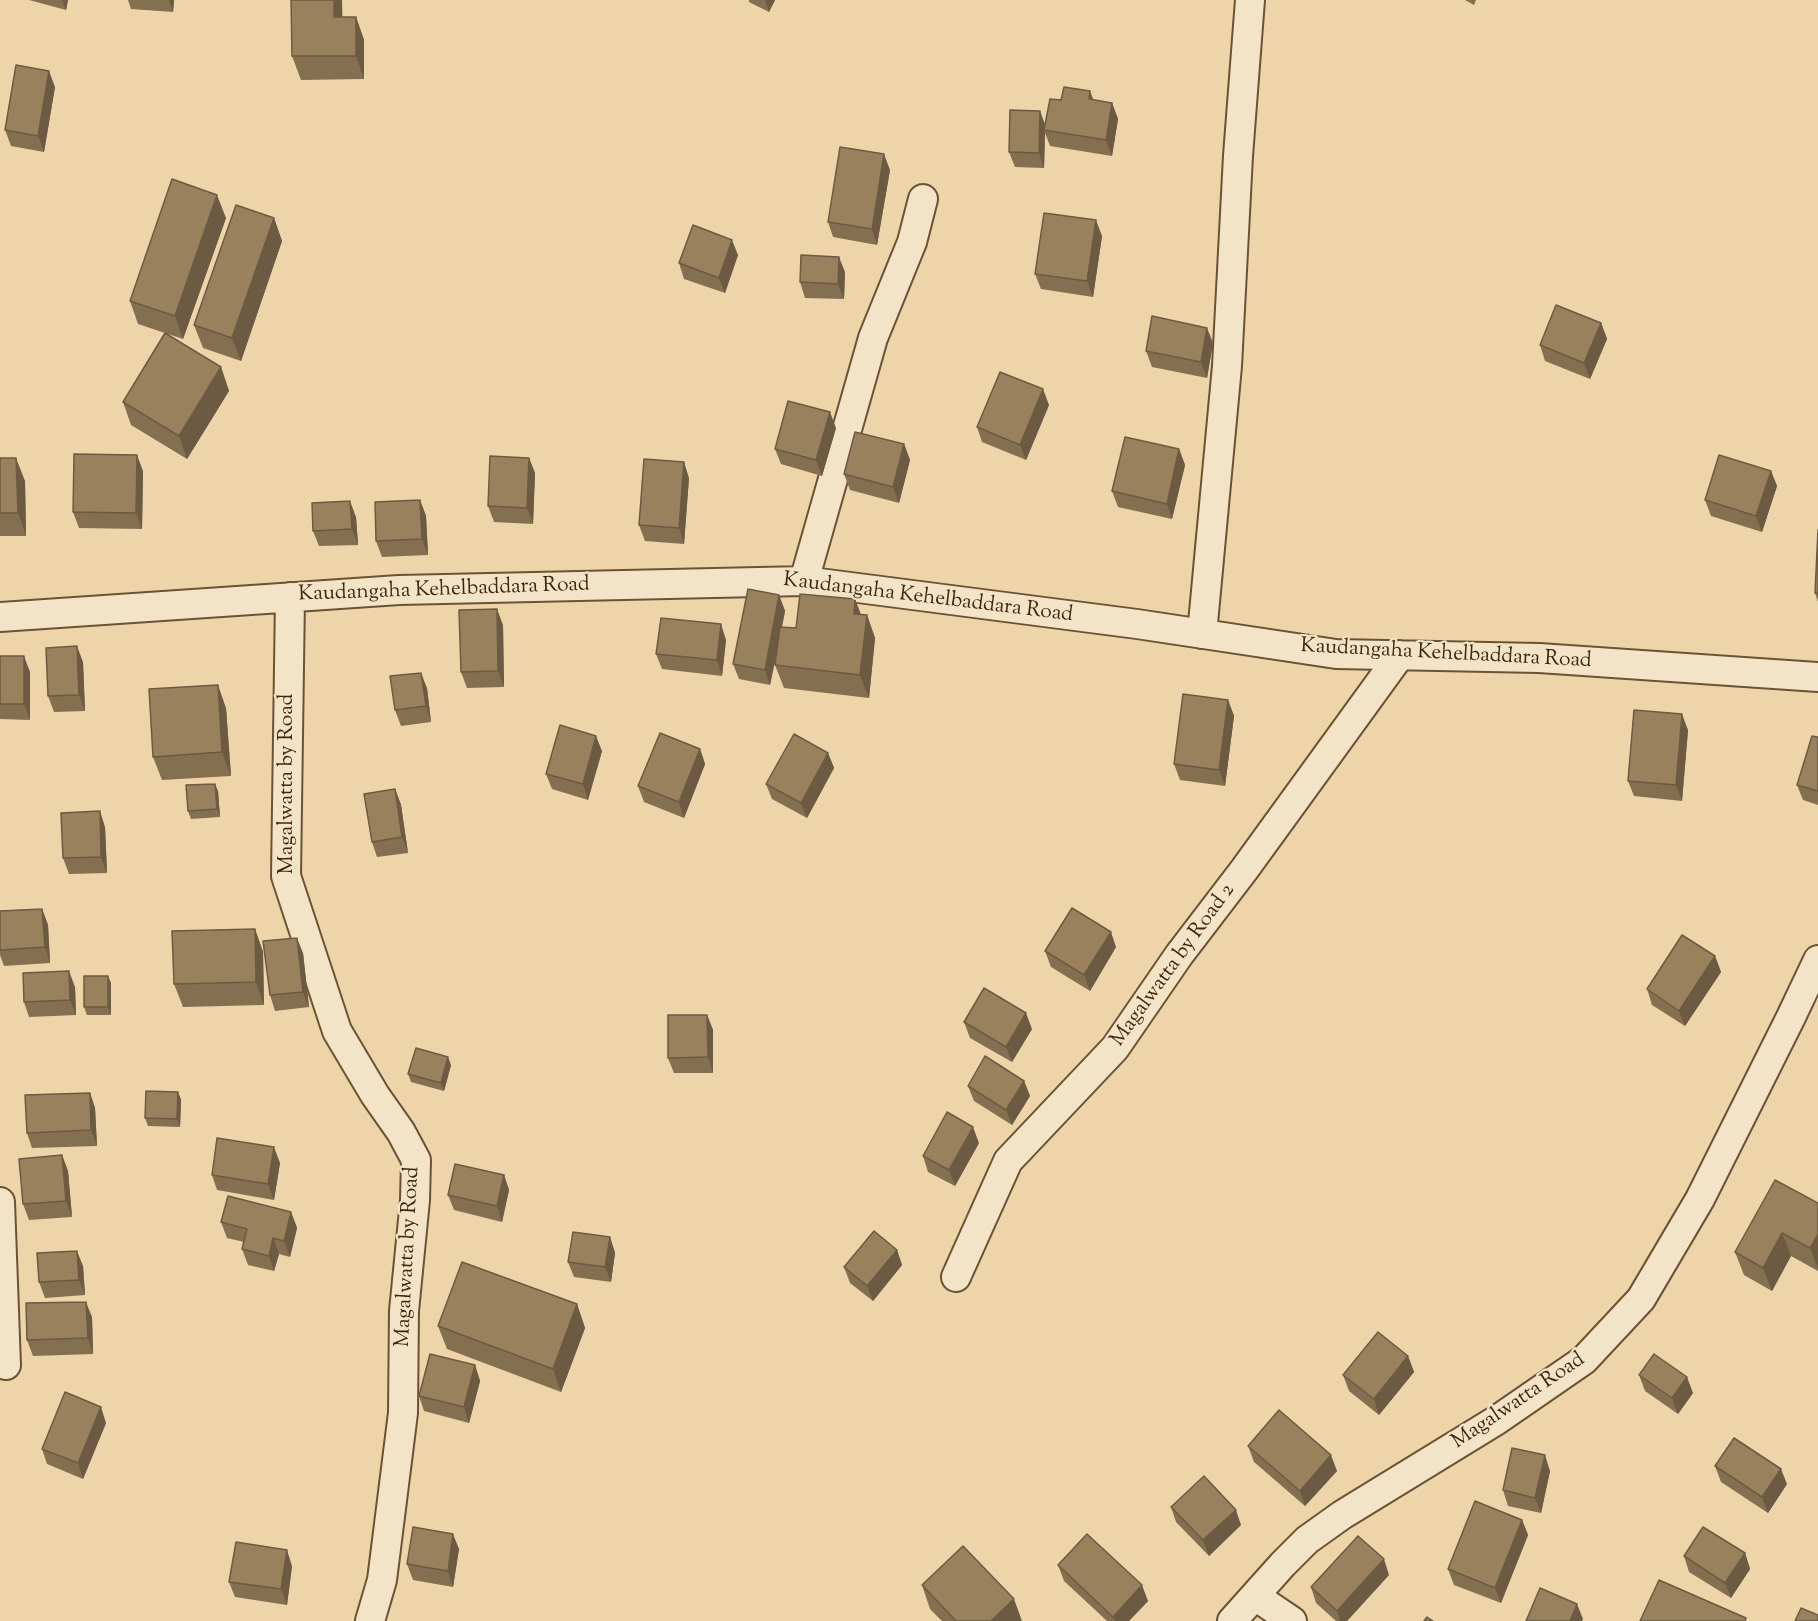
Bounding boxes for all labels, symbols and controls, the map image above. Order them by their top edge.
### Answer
street label: Kaudangaha Kehelbaddara Road [782,569,1074,629]
street label: Kaudangaha Kehelbaddara Road [298,573,590,609]
street label: Kaudangaha Kehelbaddara Road [1300,635,1592,675]
street label: Magalwatta by Road [275,694,301,874]
street label: Magalwatta by Road 2 [1106,880,1242,1052]
street label: Magalwatta by Road [392,1166,426,1348]
street label: Magalwatta Road [1448,1348,1590,1456]

